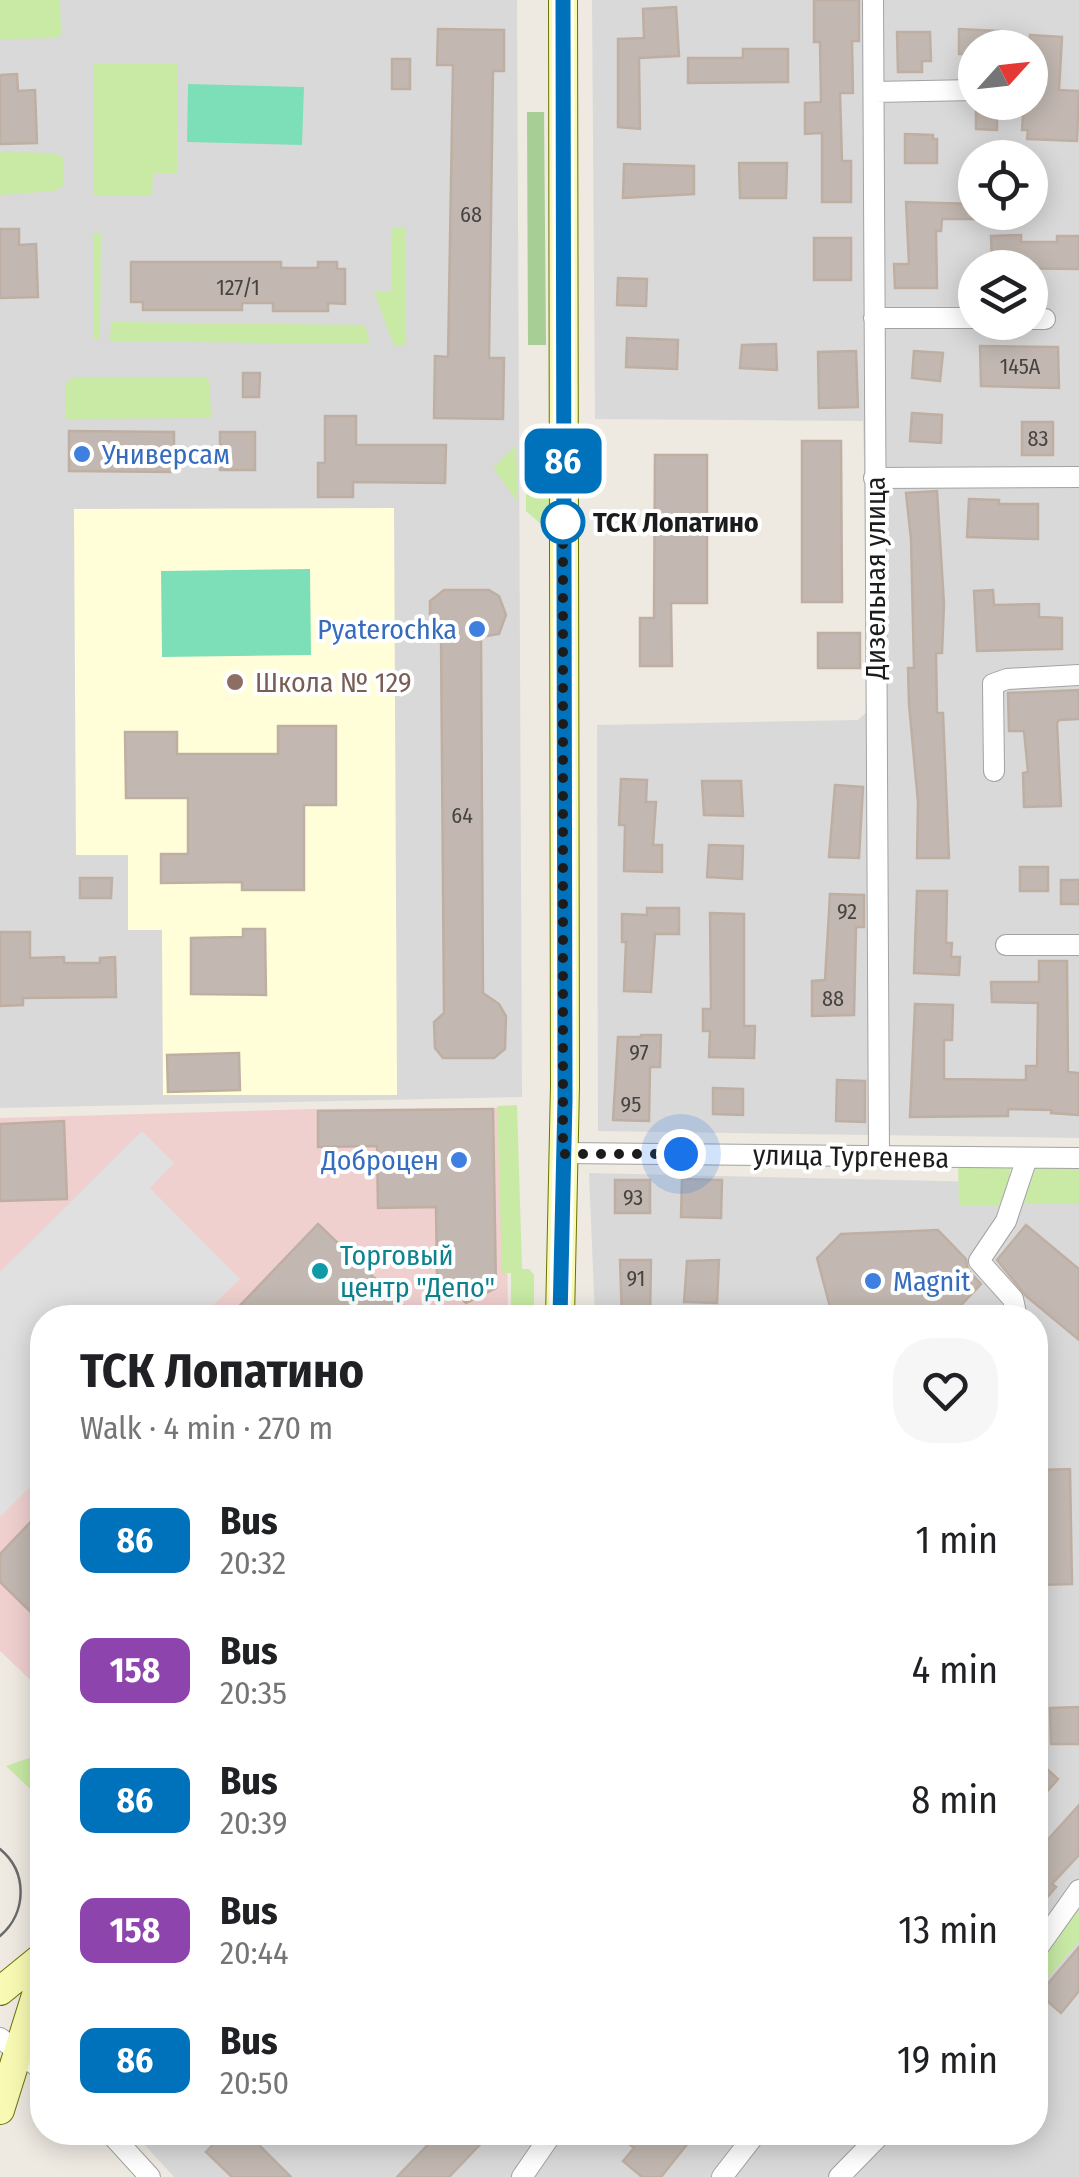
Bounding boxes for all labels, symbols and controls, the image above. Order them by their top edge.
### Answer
north arrow [958,30,1048,120]
map controls [958,30,1048,340]
button: locate [958,140,1048,230]
house number: 68 [460,201,482,228]
button: layers [958,250,1048,340]
house number: 127/1 [216,274,260,301]
house number: 145А [1000,353,1041,380]
house number: 83 [1028,425,1048,452]
line badge: 86 [518,428,608,494]
place label: Универсам [101,438,230,471]
text: 86 [545,440,581,482]
marker: Универсам [71,443,93,465]
street label: Дизельная улица [859,476,892,681]
marker: ТСК Лопатино [542,501,584,543]
place label: ТСК Лопатино [593,506,759,539]
place label: Pyaterochka [317,613,457,646]
marker: Pyaterochka [466,618,488,640]
place label: Школа № 129 [255,666,412,699]
marker: Школа № 129 [224,671,246,693]
house number: 64 [451,802,473,829]
house number: 92 [837,898,857,925]
house number: 88 [822,985,844,1012]
house number: 97 [629,1039,649,1066]
house number: 95 [621,1091,641,1118]
your location [656,1129,706,1179]
street label: улица Тургенева [753,1138,949,1175]
place label: Доброцен [320,1144,439,1177]
marker: Доброцен [448,1149,470,1171]
house number: 93 [623,1184,643,1211]
place label: Торговый центр "Депо" [340,1239,495,1304]
marker: Торговый центр "Депо" [309,1260,331,1282]
house number: 91 [627,1265,645,1292]
place label: Magnit [893,1265,971,1298]
marker: Magnit [862,1270,884,1292]
button: heart [893,1338,998,1443]
text: ТСК Лопатино [80,1342,364,1400]
text: Walk · 4 min · 270 m [80,1409,333,1447]
text: Bus [220,1498,278,1544]
text: 1 min [915,1517,998,1563]
text: 86 [117,1519,153,1561]
text: 20:32 [220,1544,286,1582]
text: Bus [220,1628,278,1674]
text: 4 min [912,1647,998,1693]
text: 158 [110,1649,160,1691]
text: 20:35 [220,1674,287,1712]
text: Bus [220,1758,278,1804]
text: 8 min [911,1777,998,1823]
text: 86 [117,1779,153,1821]
text: 20:39 [220,1804,288,1842]
text: Bus [220,1888,278,1934]
text: 13 min [898,1907,998,1953]
text: 158 [110,1909,160,1951]
text: 20:44 [220,1934,288,1972]
text: Bus [220,2018,278,2064]
text: 19 min [897,2037,998,2083]
text: 86 [117,2039,153,2081]
text: 20:50 [220,2064,289,2102]

